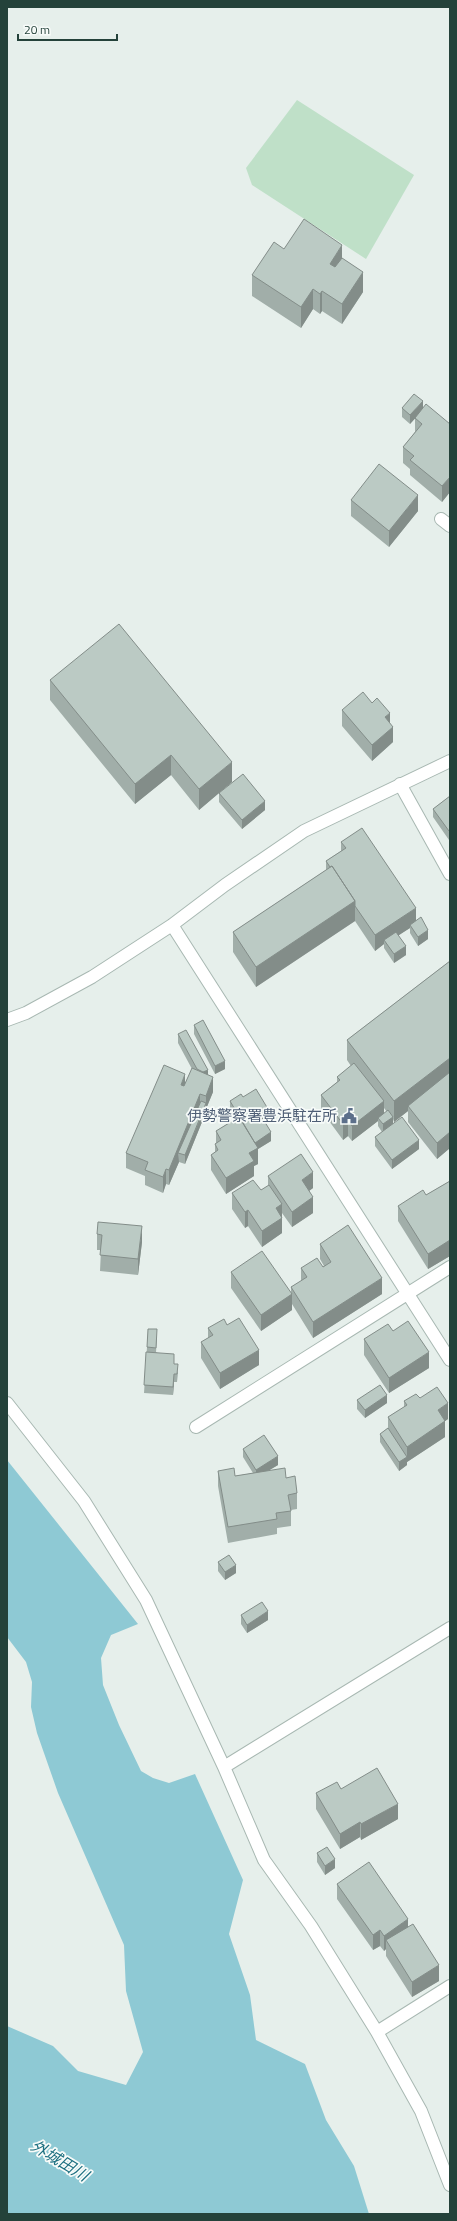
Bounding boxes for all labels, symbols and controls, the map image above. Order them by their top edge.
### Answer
scale bar [18,16,117,42]
text: 20 m [24,20,50,39]
place label: 伊勢警察署豊浜駐在所 [187,1104,337,1127]
public building icon: 伊勢警察署豊浜駐在所 [340,1107,358,1125]
water label: 外城田川 [26,2133,95,2188]

